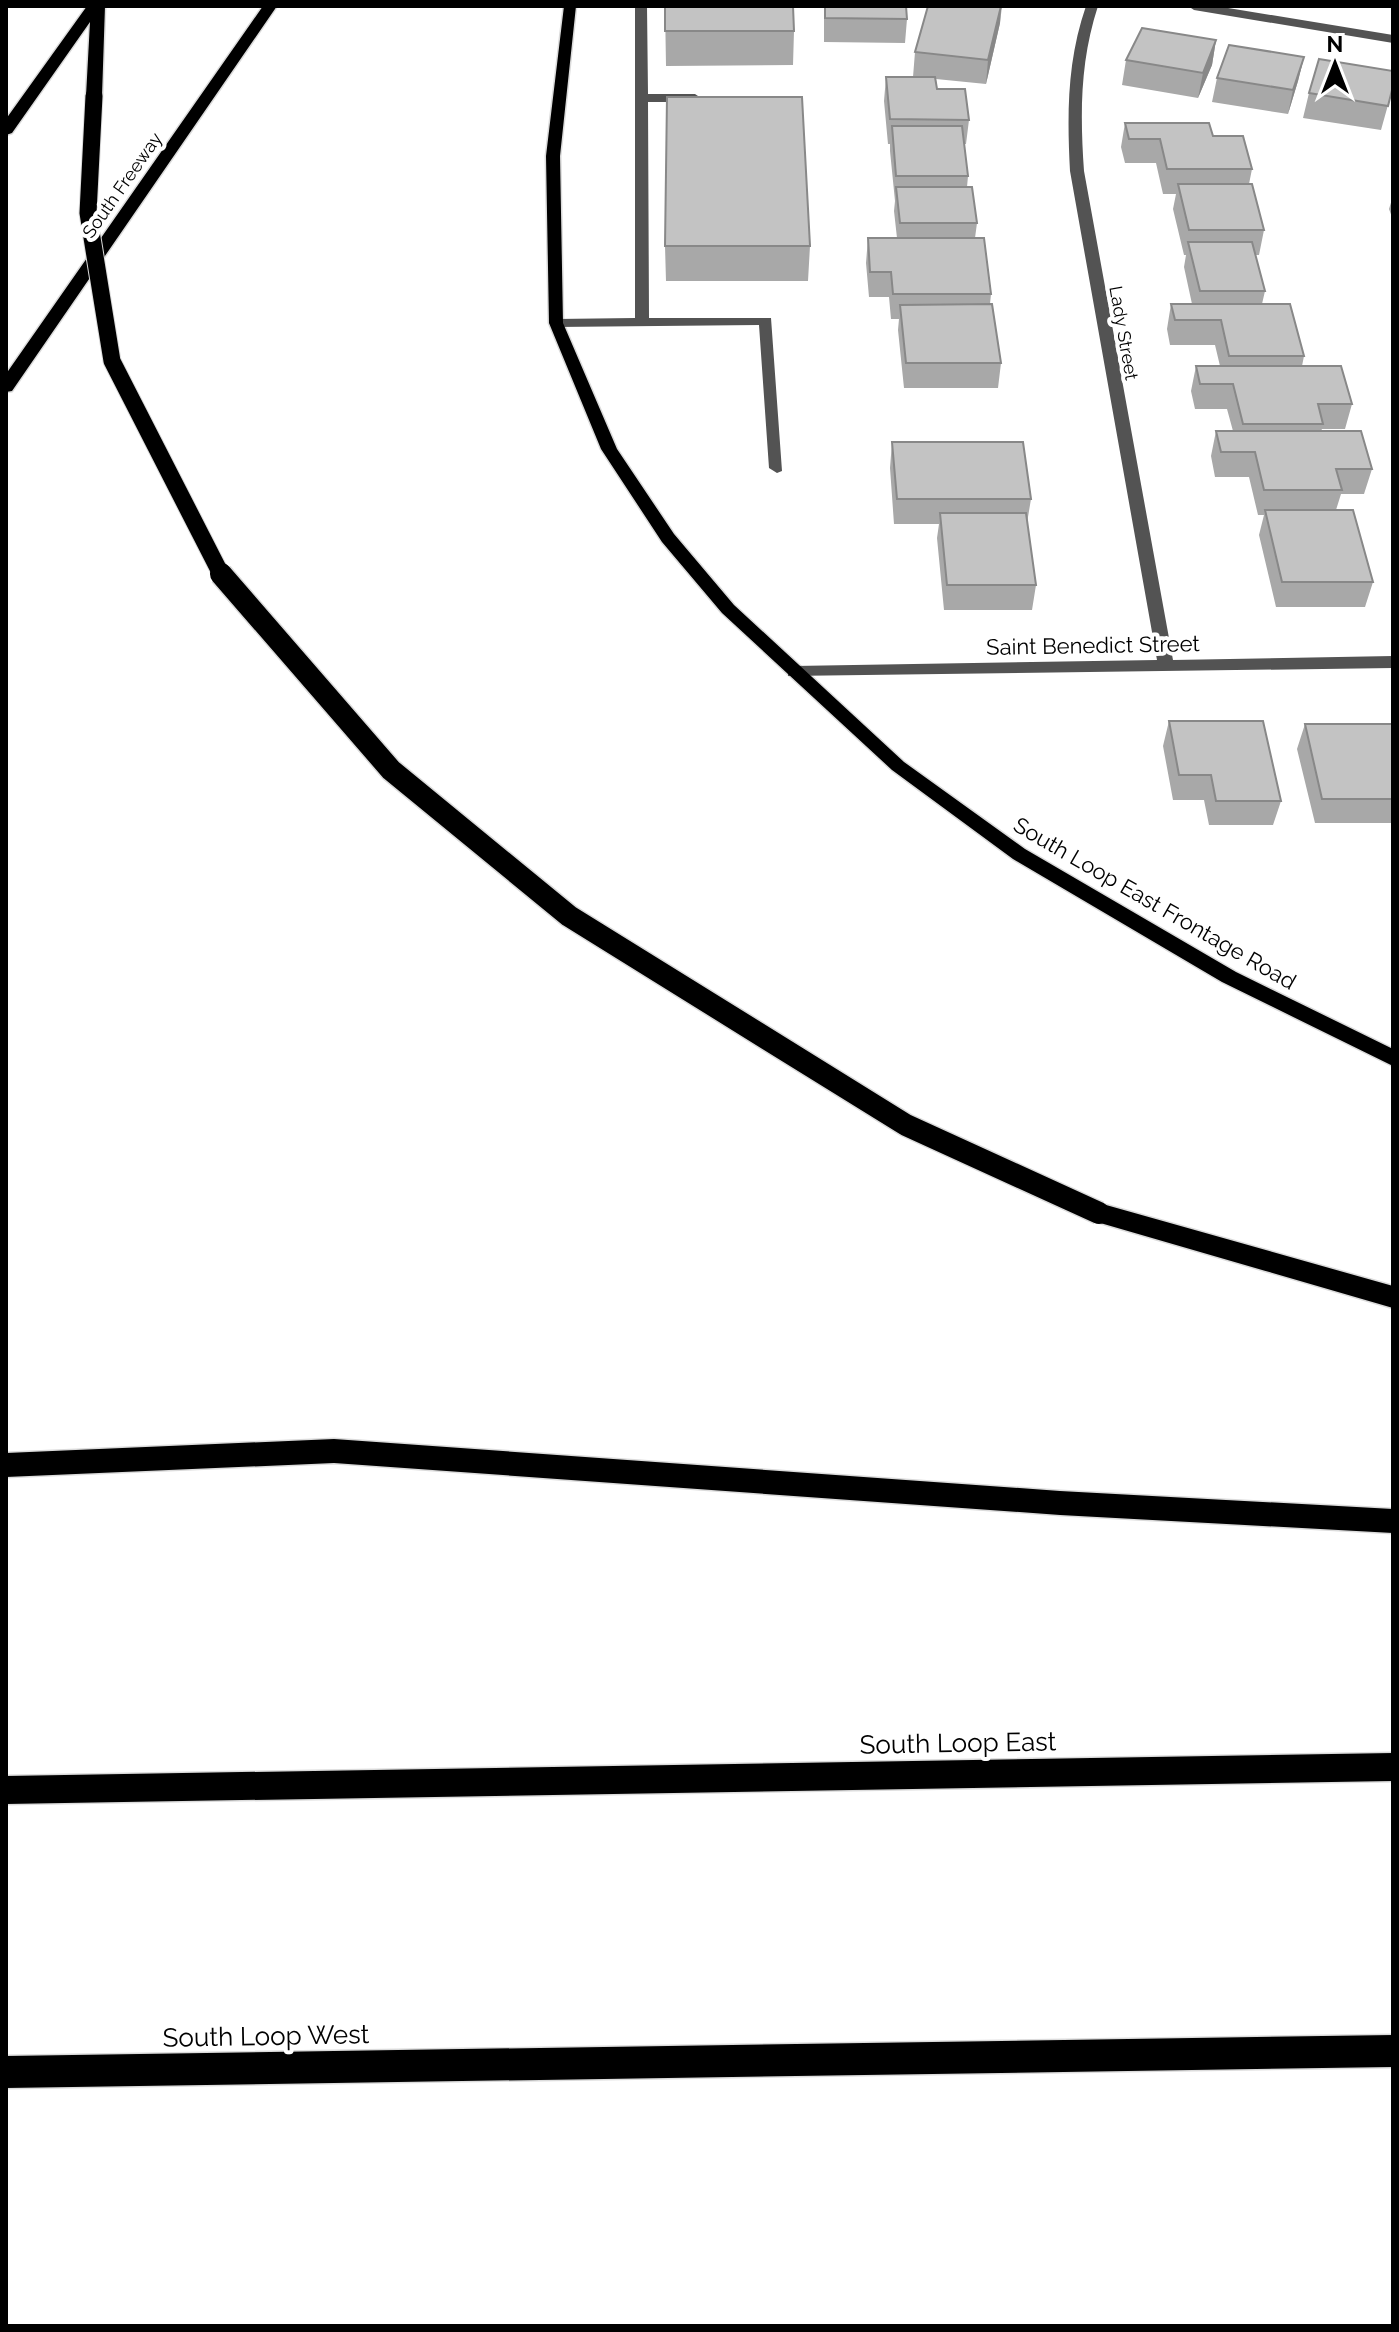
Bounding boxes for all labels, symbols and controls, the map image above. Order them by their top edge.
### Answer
north arrow [1295,24,1375,104]
text: N [1327,31,1343,57]
street label: South Freeway [78,128,166,242]
street label: Lady Street [1105,284,1143,382]
street label: Saint Benedict Street [986,630,1201,660]
street label: South Loop East Frontage Road [1009,811,1301,995]
street label: South Loop East [859,1726,1057,1760]
street label: South Loop West [162,2019,370,2053]

